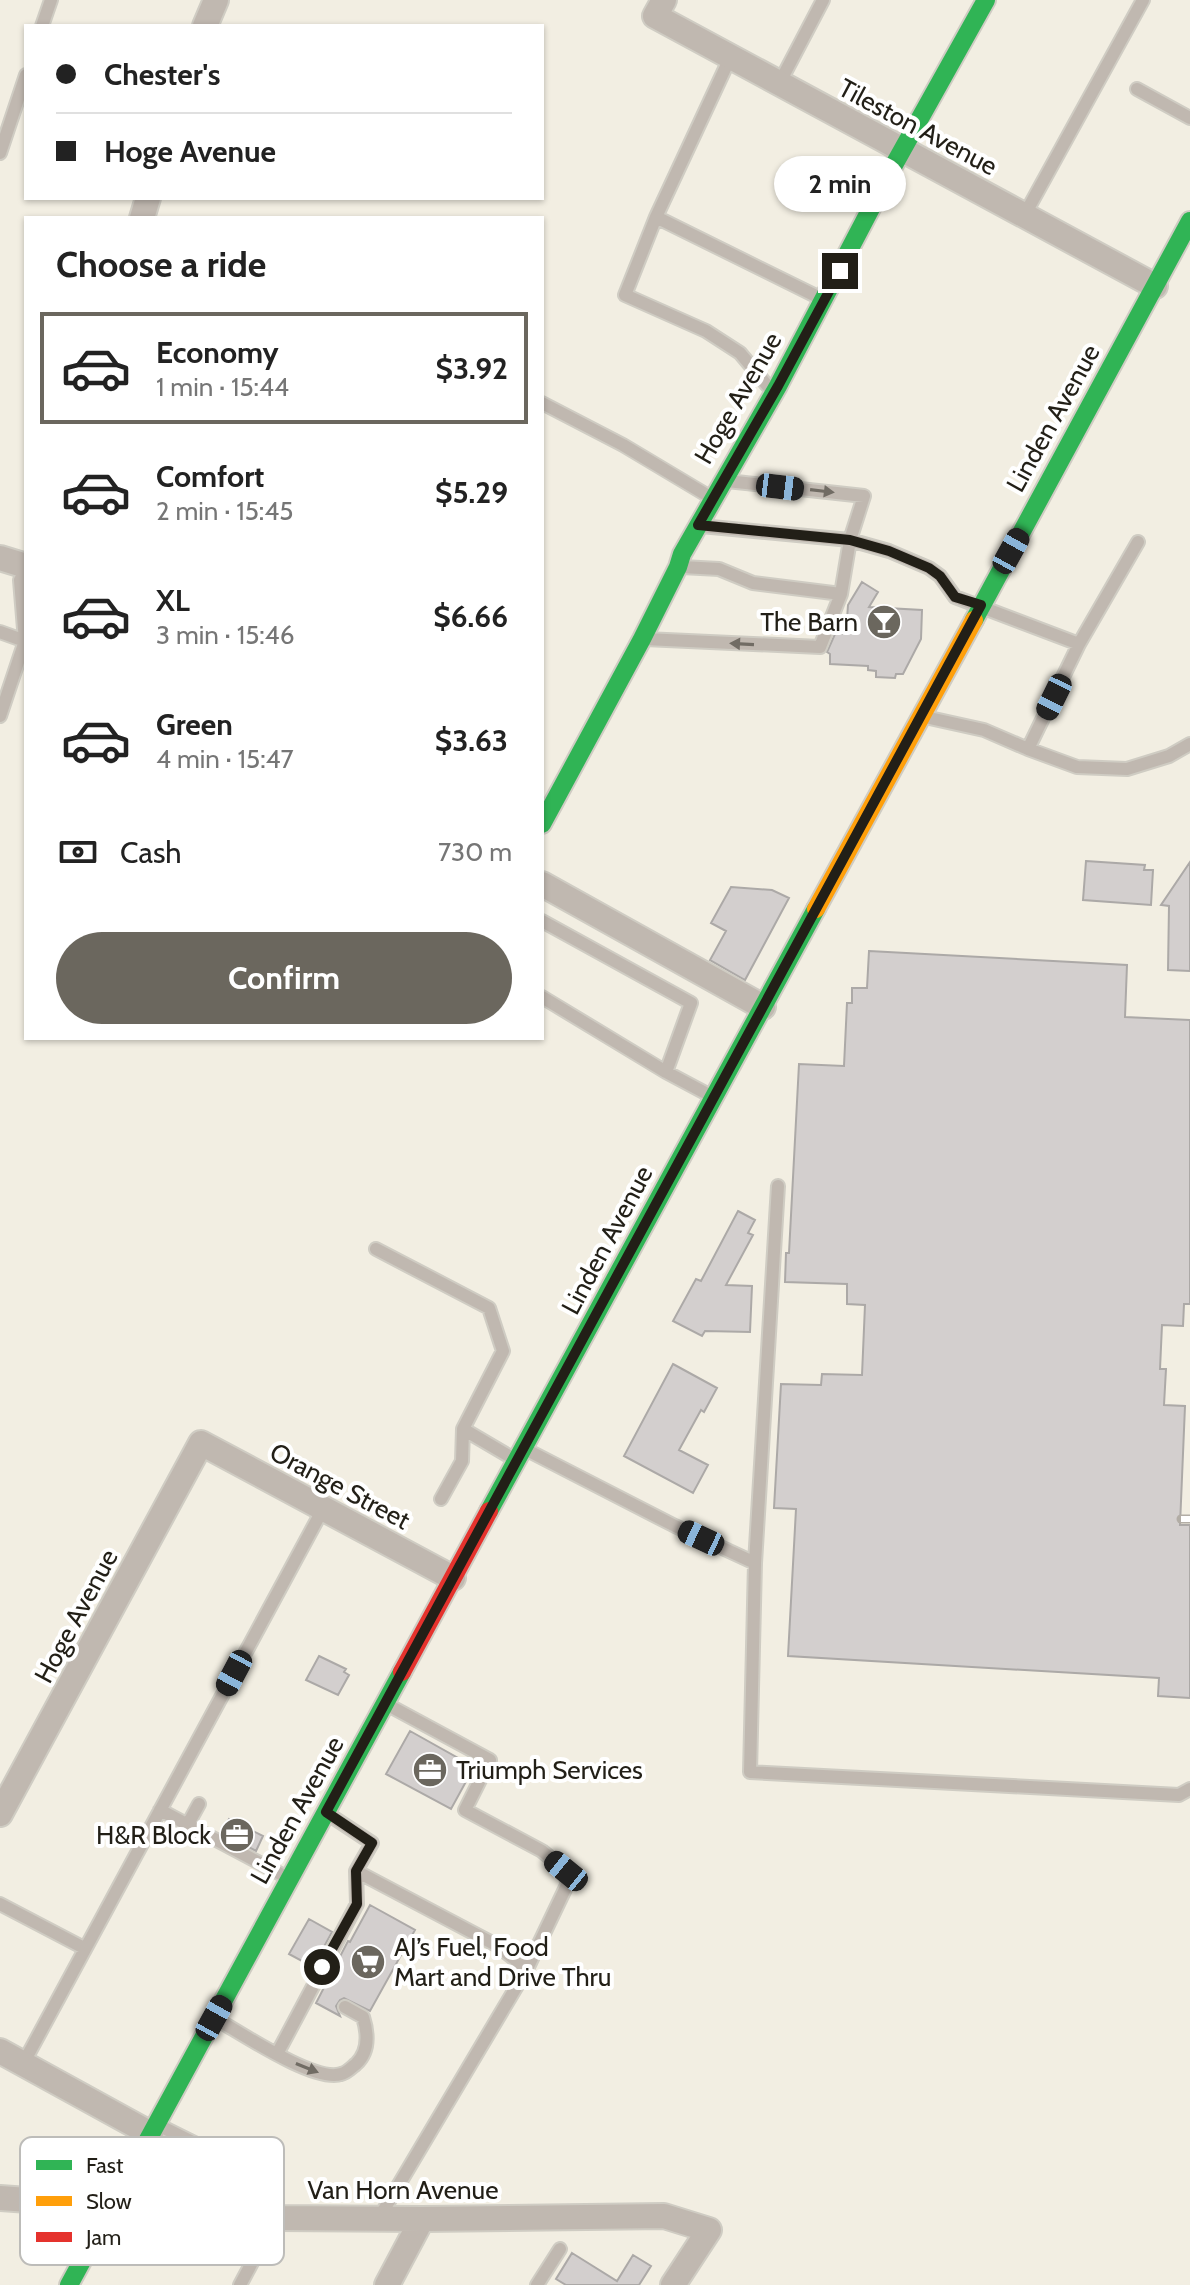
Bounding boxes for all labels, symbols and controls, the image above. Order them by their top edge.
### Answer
text: Chester's [104,56,221,93]
street label: Tileston Avenue [833,72,1003,182]
text: Hoge Avenue [104,133,276,170]
callout: 2 min [774,155,906,211]
text: 2 min [809,168,871,200]
text: Choose a ride [56,242,266,286]
route end [822,253,858,289]
street label: Hoge Avenue [687,326,789,470]
icon: car [60,332,132,404]
text: Economy [156,334,279,371]
street label: Linden Avenue [999,339,1107,497]
text: $3.92 [435,350,508,387]
text: 1 min · 15:44 [156,371,289,403]
icon: car [60,456,132,528]
text: Comfort [156,458,264,495]
car [755,472,805,502]
text: $5.29 [435,474,508,511]
one-way arrow [809,485,834,498]
text: 2 min · 15:45 [156,495,293,527]
car [989,524,1033,578]
icon: car [60,580,132,652]
text: XL [156,582,190,619]
text: $6.66 [433,598,508,635]
bar icon: The Barn [865,603,903,641]
place label: The Barn [760,606,858,638]
text: 3 min · 15:46 [156,619,294,651]
one-way arrow [729,637,754,650]
car [1033,670,1075,724]
icon: car [60,704,132,776]
text: Green [156,706,233,743]
text: $3.63 [435,722,508,759]
text: 4 min · 15:47 [156,743,294,775]
icon: cash [56,830,100,874]
text: Cash [120,834,182,871]
text: 730 m [438,836,512,868]
button: Confirm [56,932,512,1024]
street label: Linden Avenue [554,1160,660,1320]
street label: Orange Street [265,1436,416,1536]
car [674,1517,728,1559]
street label: Hoge Avenue [27,1544,125,1688]
car [212,1646,256,1700]
street label: Linden Avenue [243,1731,351,1889]
office icon: Triumph Services [411,1751,449,1789]
place label: Triumph Services [456,1754,643,1786]
office icon: H&R Block [218,1816,256,1854]
place label: H&R Block [96,1819,211,1851]
car [540,1847,592,1895]
place label: AJ’s Fuel, Food Mart and Drive Thru [394,1931,611,1993]
supermarket icon: AJ’s Fuel, Food Mart and Drive Thru [349,1943,387,1981]
route start [304,1949,340,1985]
car [192,1991,236,2045]
one-way arrow [295,2061,319,2074]
legend [20,2137,284,2265]
text: Fast [86,2152,124,2179]
street label: Van Horn Avenue [307,2174,499,2206]
text: Slow [86,2188,132,2215]
text: Jam [85,2224,121,2251]

